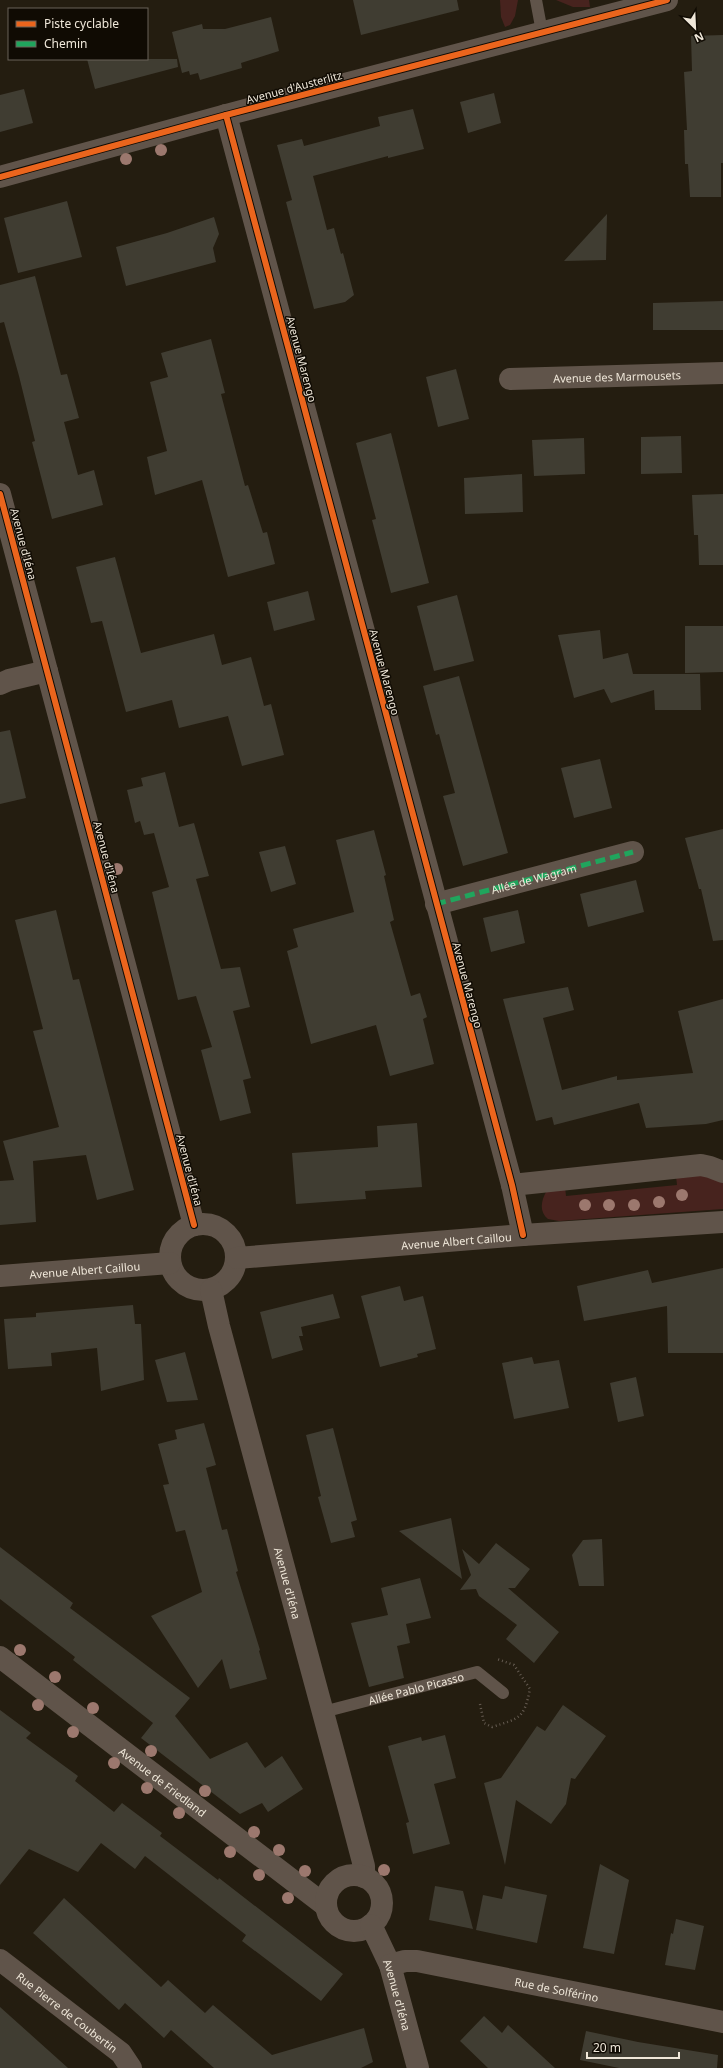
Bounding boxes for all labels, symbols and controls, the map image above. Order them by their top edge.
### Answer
legend [8,8,148,60]
north arrow [675,8,715,48]
text: Piste cyclable [44,15,119,32]
text: N [692,29,706,46]
text: Chemin [44,35,88,52]
street label: Avenue d'Austerlitz [244,67,344,107]
street label: Avenue Marengo [283,314,321,404]
street label: Avenue des Marmousets [553,367,681,385]
street label: Avenue d'Iéna [7,507,41,581]
street label: Avenue Marengo [366,627,404,717]
street label: Avenue d'Iéna [90,820,124,894]
street label: Allée de Wagram [489,860,578,897]
street label: Avenue Marengo [449,940,487,1030]
street label: Avenue d'Iéna [173,1133,207,1207]
street label: Avenue Albert Caillou [400,1228,512,1252]
street label: Avenue Albert Caillou [29,1258,141,1281]
street label: Avenue d'Iéna [271,1545,305,1621]
street label: Allée Pablo Picasso [367,1668,466,1707]
street label: Avenue de Friedland [116,1743,210,1820]
street label: Avenue d'Iéna [381,1956,415,2032]
street label: Rue Pierre de Coubertin [14,1968,121,2055]
street label: Rue de Solférino [514,1973,600,2005]
scale bar [587,2034,679,2060]
text: 20 m [593,2039,621,2056]

